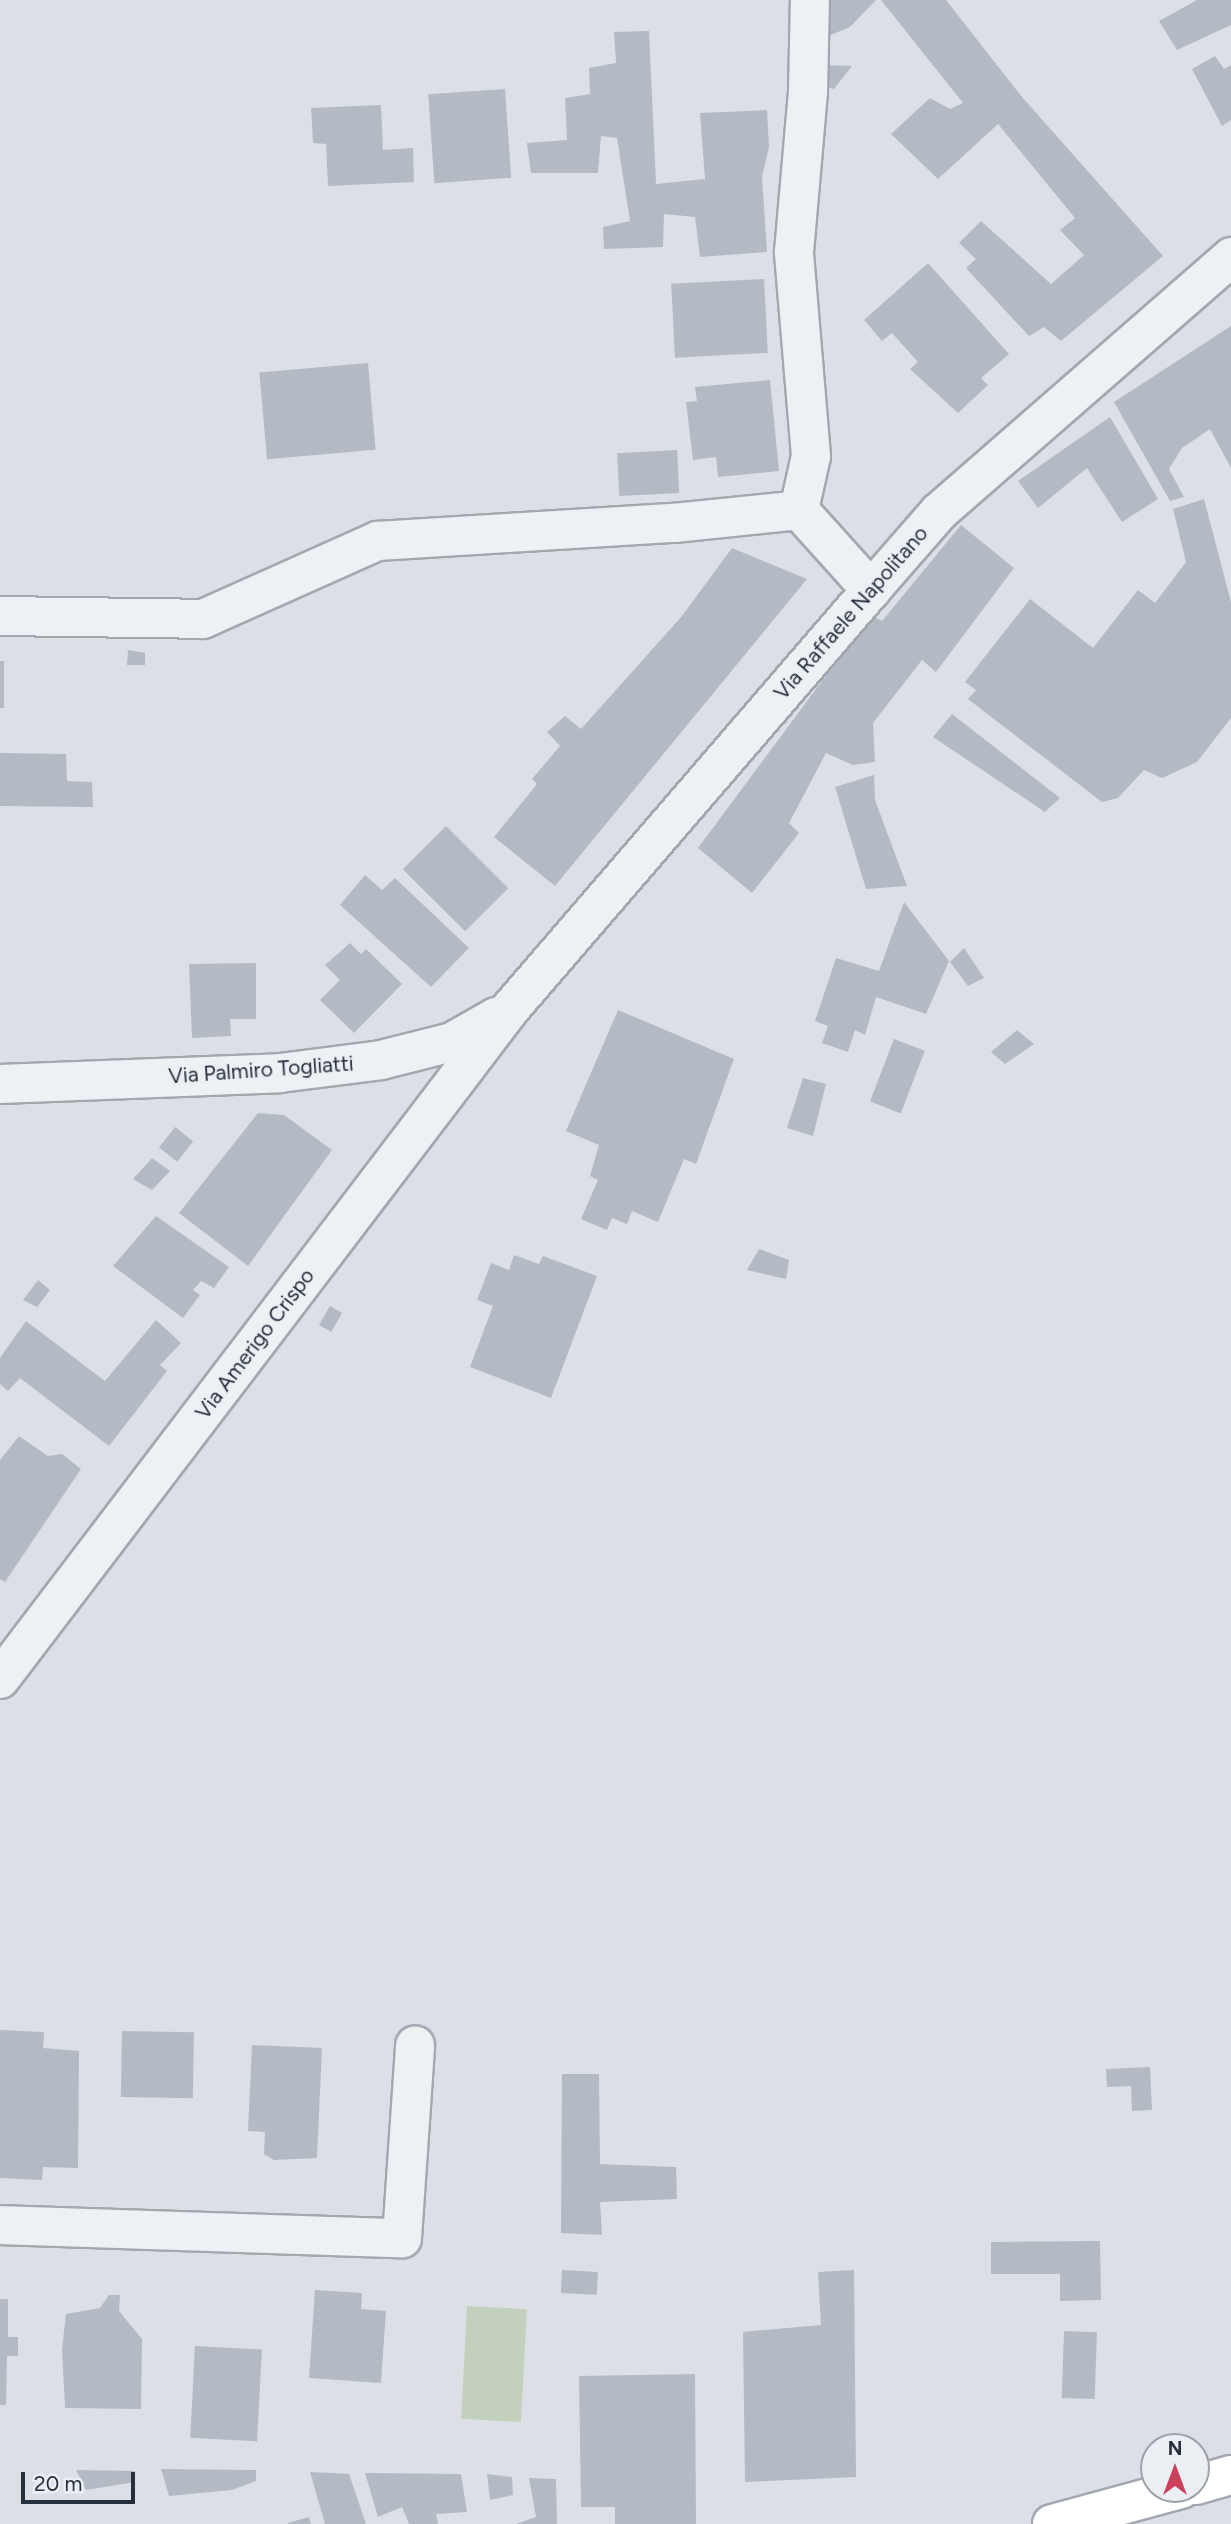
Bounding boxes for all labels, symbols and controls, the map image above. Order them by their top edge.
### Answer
street label: Via Raffaele Napolitano [769,521,933,705]
street label: Via Palmiro Togliatti [168,1051,354,1089]
street label: Via Amerigo Crispo [190,1264,320,1424]
north arrow [1140,2433,1210,2503]
text: N [1168,2437,1182,2460]
scale bar [24,2458,138,2502]
text: 20 m [34,2471,82,2496]

